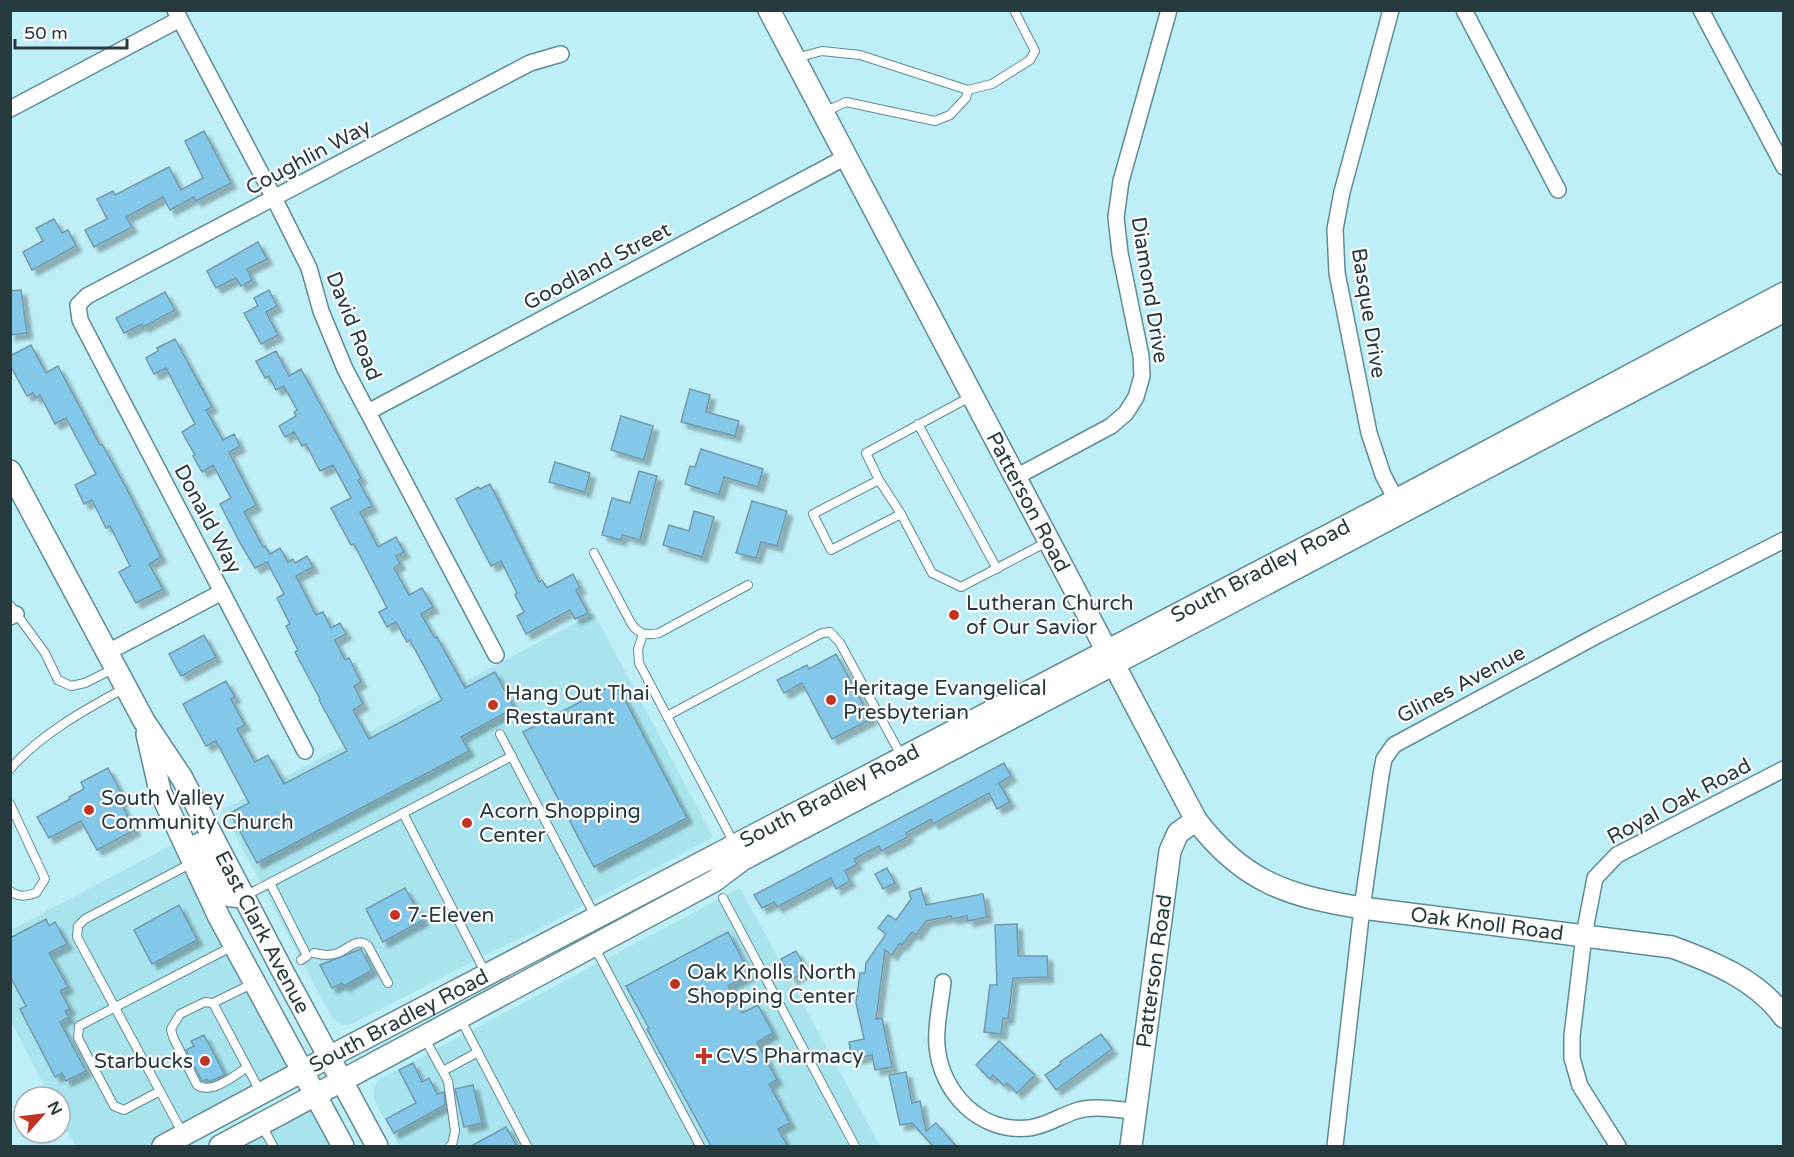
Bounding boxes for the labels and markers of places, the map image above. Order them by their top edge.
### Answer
place label: Lutheran Church of Our Savior [966,591,1133,640]
marker: Lutheran Church of Our Savior [947,608,961,622]
place label: Heritage Evangelical Presbyterian [843,676,1047,725]
place label: Hang Out Thai Restaurant [505,681,650,730]
marker: Heritage Evangelical Presbyterian [824,693,838,707]
marker: Hang Out Thai Restaurant [486,698,500,712]
place label: South Valley Community Church [101,786,294,835]
place label: Acorn Shopping Center [479,799,641,848]
marker: South Valley Community Church [82,803,96,817]
marker: Acorn Shopping Center [460,816,474,830]
place label: 7-Eleven [407,903,494,928]
marker: 7-Eleven [388,908,402,922]
place label: Oak Knolls North Shopping Center [687,960,856,1009]
marker: Oak Knolls North Shopping Center [668,977,682,991]
place label: CVS Pharmacy [716,1044,864,1069]
place label: Starbucks [94,1049,193,1074]
marker: CVS Pharmacy [697,1049,711,1063]
marker: Starbucks [198,1054,212,1068]

